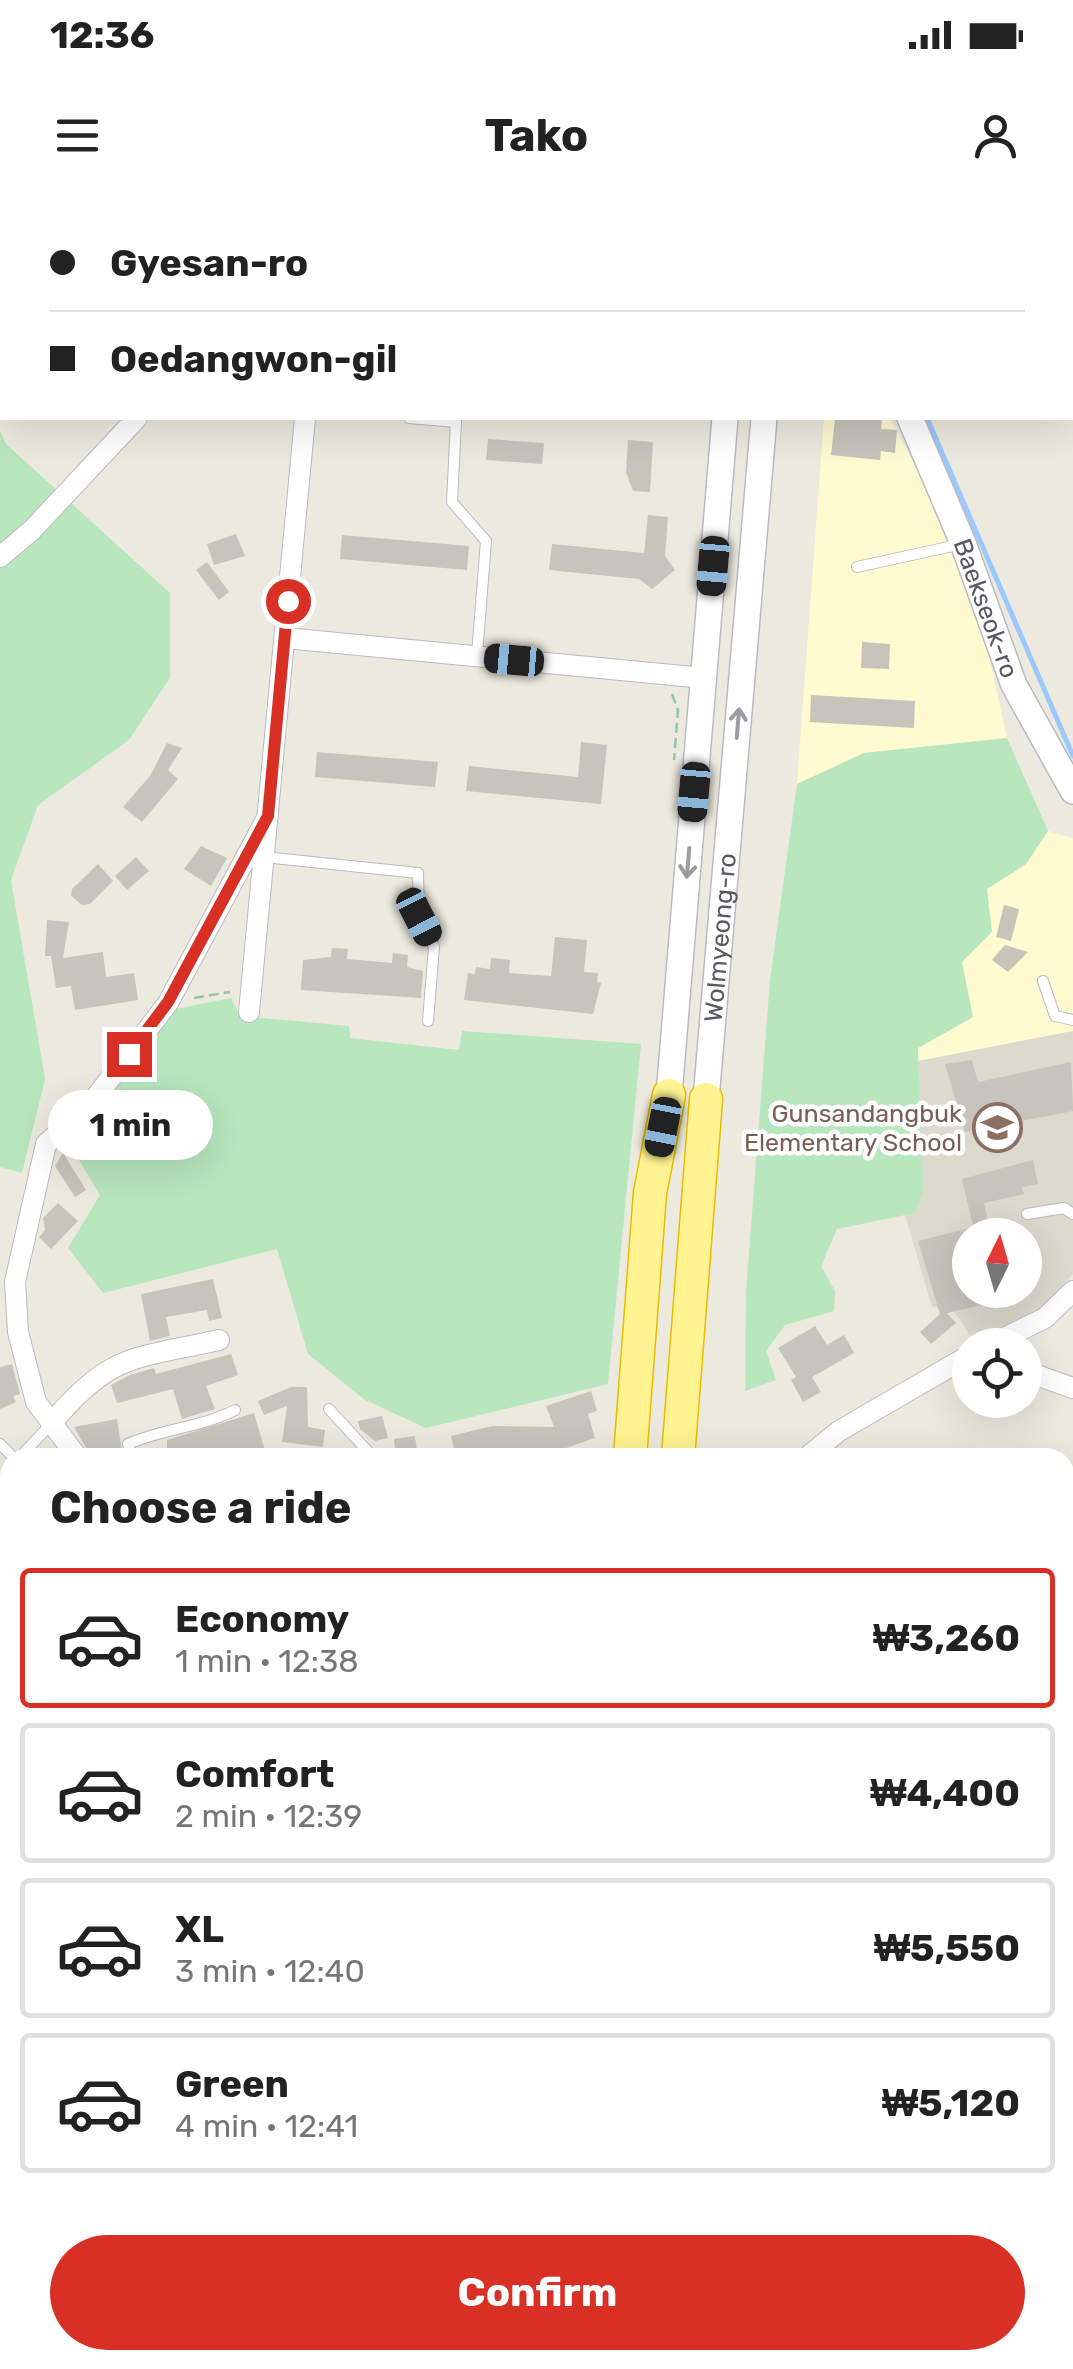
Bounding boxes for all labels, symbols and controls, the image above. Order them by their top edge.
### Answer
text: 12:36 [50,12,154,58]
icon: menu [50,108,105,163]
icon: person [968,108,1023,163]
text: Tako [485,109,588,162]
text: Gyesan-ro [110,240,308,286]
text: Oedangwon-gil [110,336,397,382]
car [695,535,731,597]
street label: Baekseok-ro [948,535,1024,682]
route start [266,579,311,624]
car [483,642,545,678]
one-way arrow [729,708,748,740]
car [676,761,712,823]
one-way arrow [679,847,698,879]
street label: Wolmyeong-ro [699,852,742,1023]
car [392,883,446,951]
route end [107,1032,152,1077]
callout: 1 min [46,1089,212,1159]
car [643,1095,683,1159]
place label: Gunsandangbuk Elementary School [744,1099,962,1157]
school or university icon: Gunsandangbuk Elementary School [971,1101,1023,1153]
text: 1 min [90,1106,171,1144]
north arrow [952,1218,1042,1308]
map controls [952,1218,1042,1418]
button: locate [952,1328,1042,1418]
text: Choose a ride [50,1481,352,1534]
icon: car [55,1593,145,1683]
text: Economy [175,1596,349,1642]
text: ₩3,260 [873,1615,1020,1661]
text: 1 min · 12:38 [175,1642,359,1680]
icon: car [55,1748,145,1838]
text: Comfort [175,1751,334,1797]
text: ₩4,400 [871,1770,1020,1816]
text: 2 min · 12:39 [175,1797,362,1835]
icon: car [55,1903,145,1993]
text: XL [175,1906,224,1952]
text: ₩5,550 [874,1925,1020,1971]
text: 3 min · 12:40 [175,1952,365,1990]
icon: car [55,2058,145,2148]
text: Green [175,2061,289,2107]
text: ₩5,120 [882,2080,1020,2126]
text: 4 min · 12:41 [175,2107,358,2145]
button: Confirm [50,2235,1025,2350]

